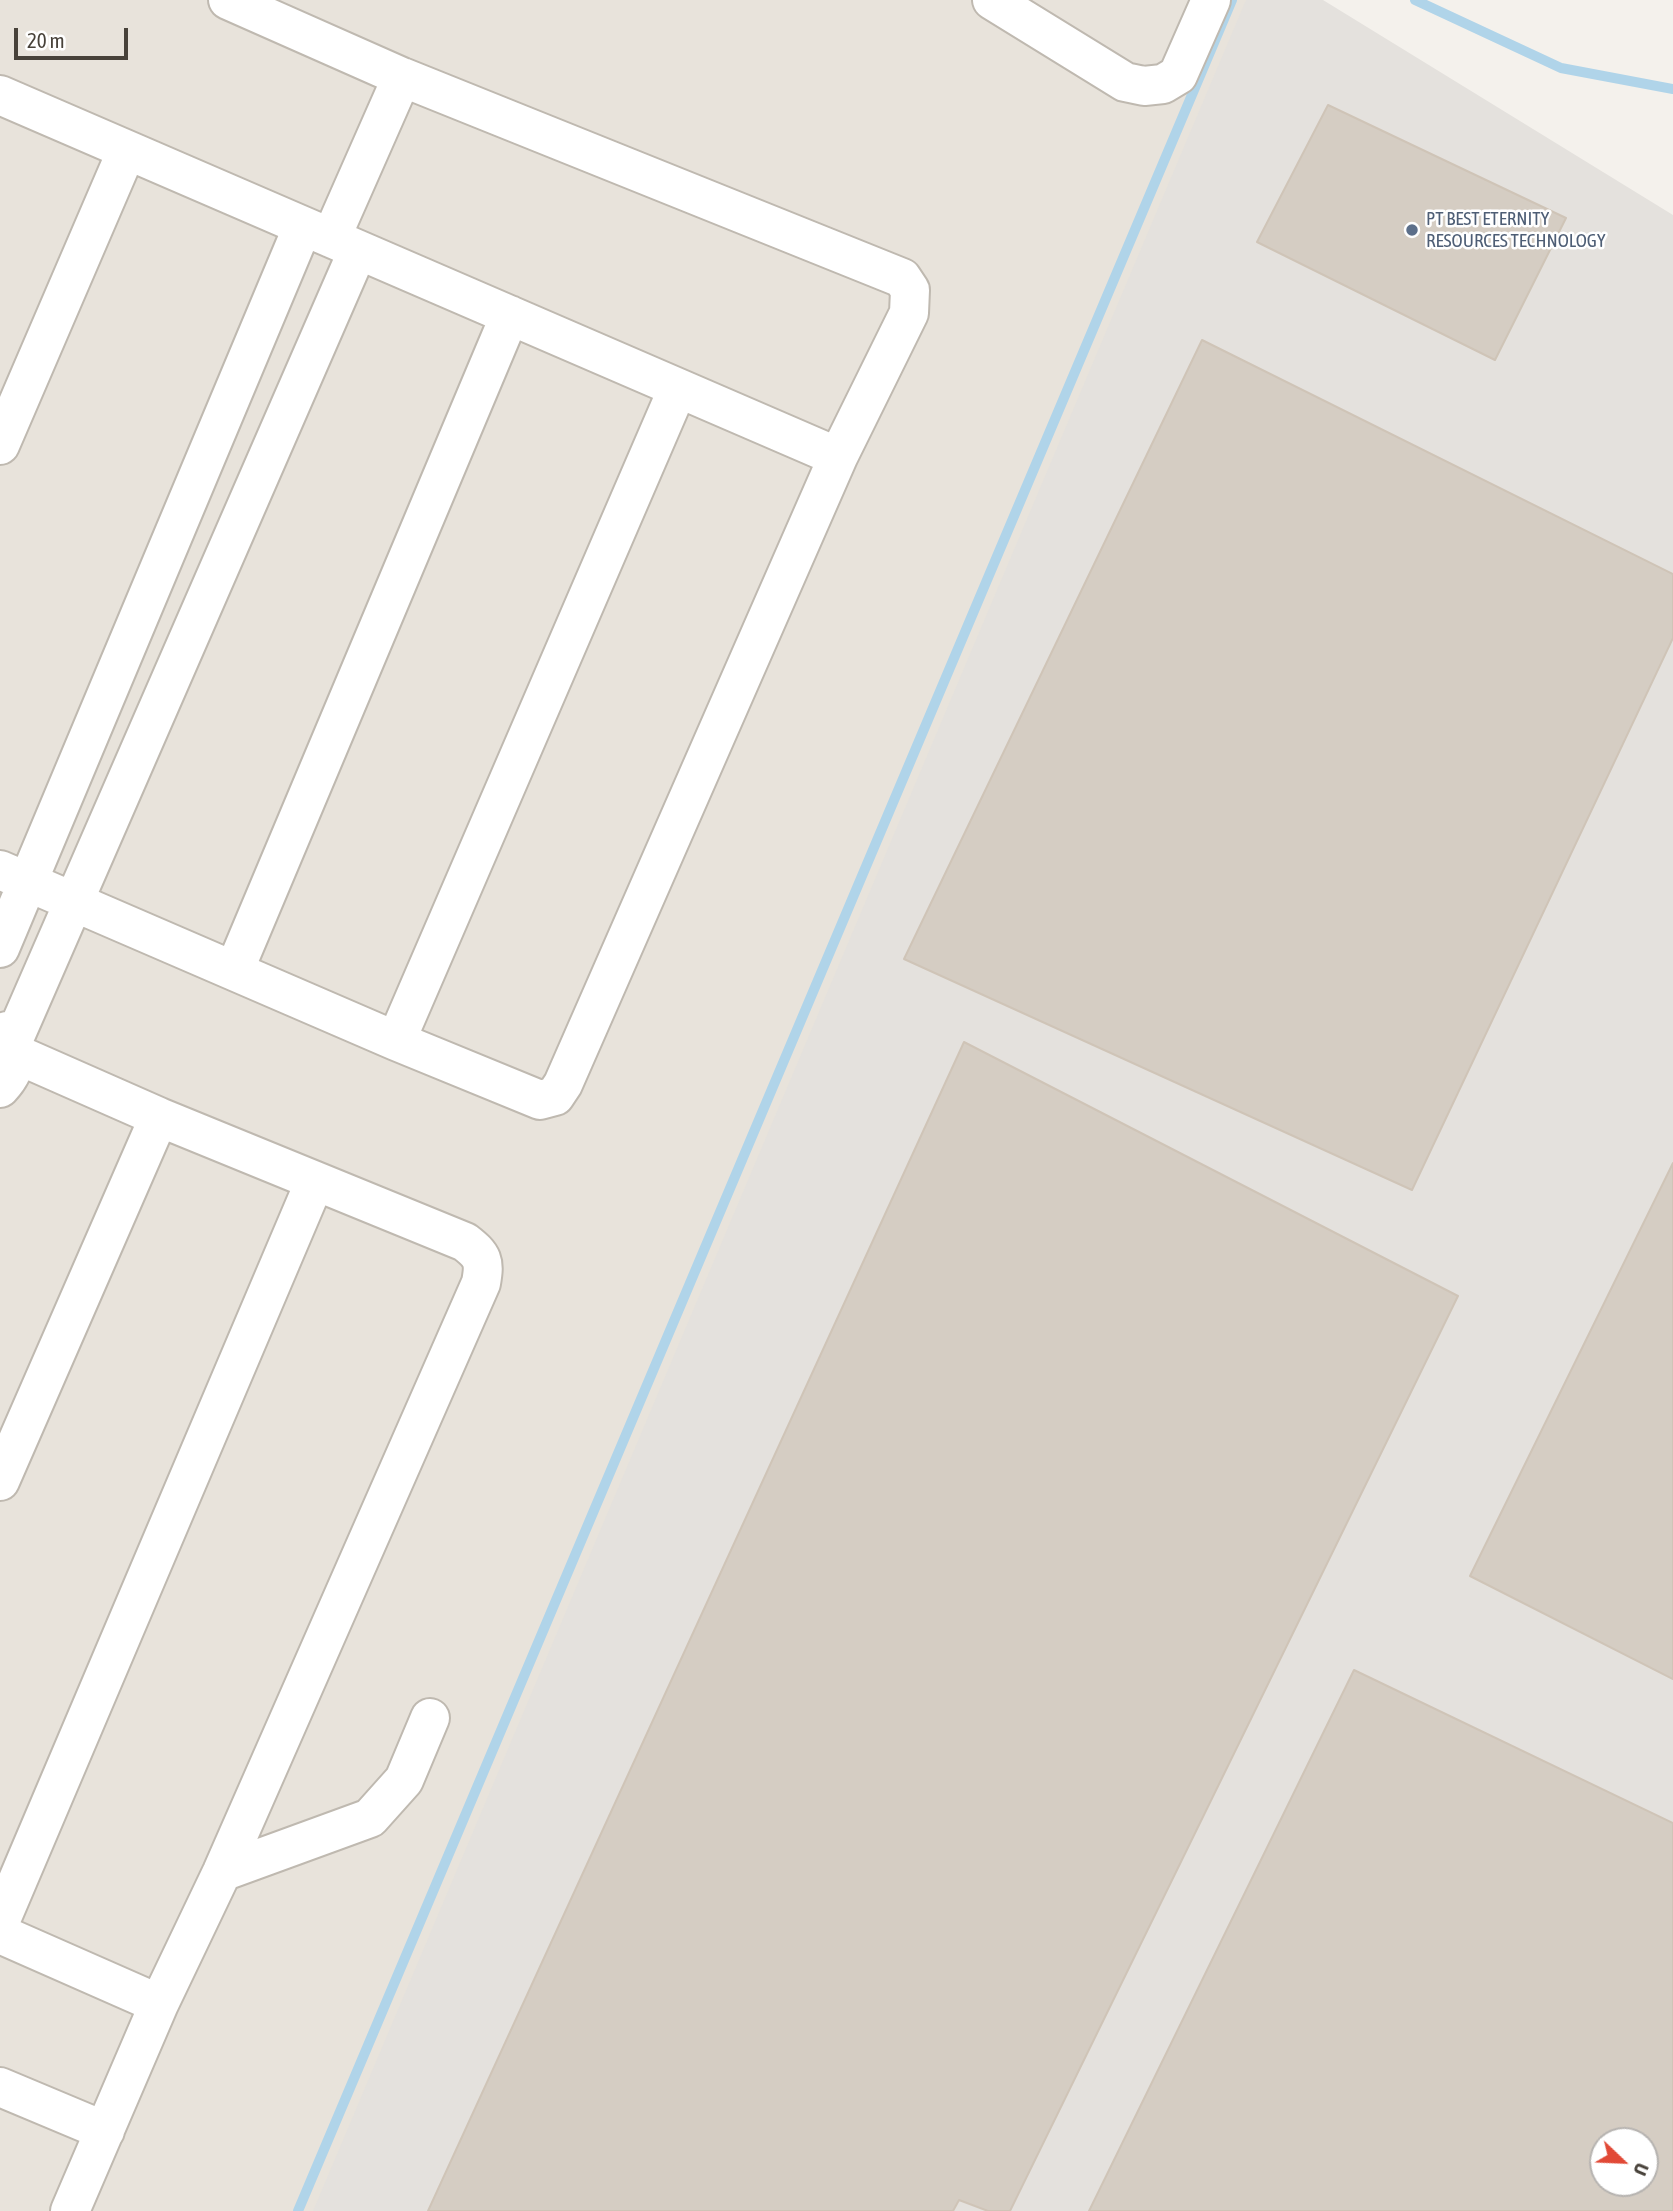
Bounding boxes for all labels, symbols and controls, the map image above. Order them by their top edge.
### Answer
scale bar [18,14,131,58]
text: 20 m [27,28,65,52]
place label: PT BEST ETERNITY RESOURCES TECHNOLOGY [1426,208,1605,252]
marker: PT BEST ETERNITY RESOURCES TECHNOLOGY [1404,222,1420,238]
north arrow [1589,2127,1659,2197]
text: U [1629,2160,1654,2179]

